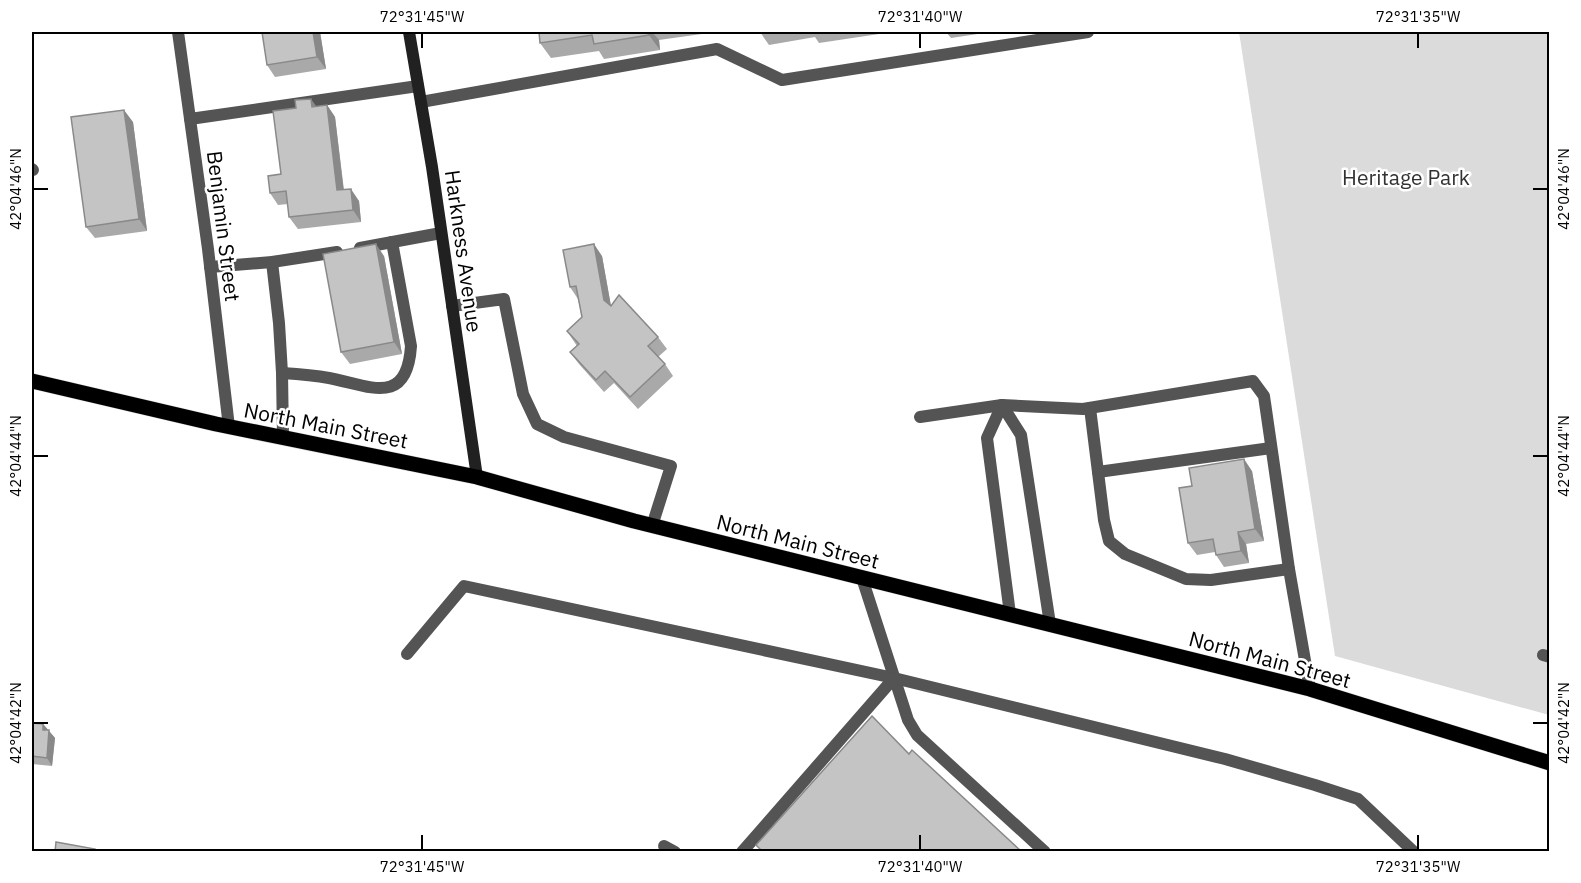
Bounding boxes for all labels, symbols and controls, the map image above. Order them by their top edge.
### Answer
text: 72°31'45"W [380,7,465,26]
text: 72°31'40"W [878,7,963,26]
text: 72°31'35"W [1376,7,1461,26]
text: 42°04'46"N [6,148,25,230]
text: 42°04'46"N [1554,148,1573,230]
street label: Benjamin Street [201,149,247,303]
park label: Heritage Park [1342,163,1470,191]
street label: Harkness Avenue [439,168,489,334]
street label: North Main Street [242,395,410,455]
text: 42°04'44"N [6,415,25,497]
text: 42°04'44"N [1554,415,1573,497]
street label: North Main Street [714,507,882,575]
street label: North Main Street [1186,624,1354,694]
text: 42°04'42"N [6,682,25,764]
text: 42°04'42"N [1554,682,1573,764]
text: 72°31'45"W [380,857,465,876]
text: 72°31'40"W [878,857,963,876]
text: 72°31'35"W [1376,857,1461,876]

